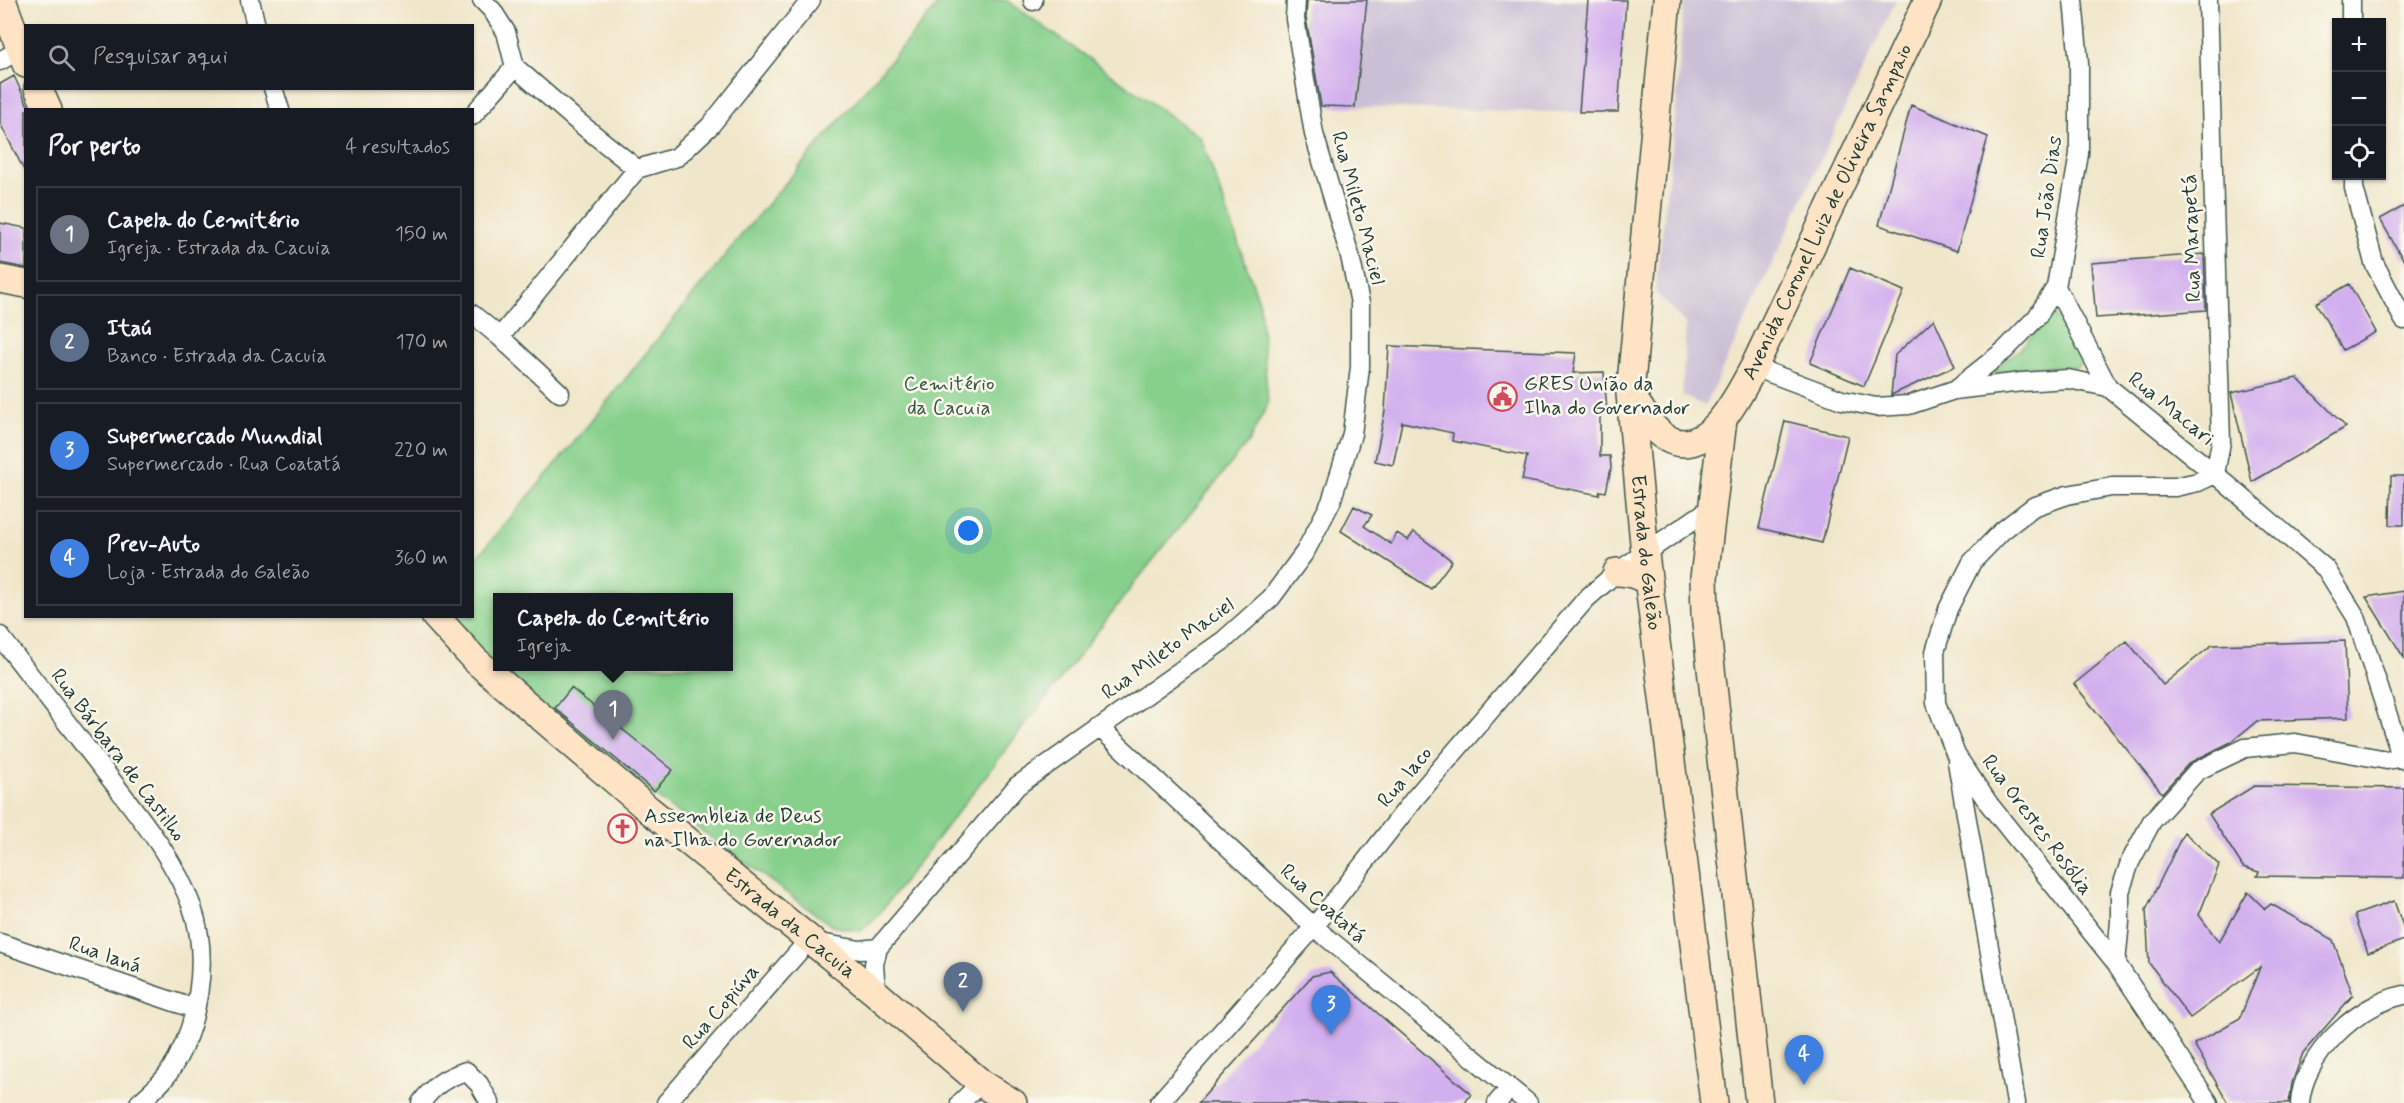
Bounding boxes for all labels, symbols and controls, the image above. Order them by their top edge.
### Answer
map controls [2332,18,2386,180]
button: + [2332,18,2386,72]
search box [24,24,474,90]
street label: Avenida Coronel Luiz de Oliveira Sampaio [1736,39,1919,385]
icon: search [45,41,78,74]
text: Pesquisar aqui [93,43,228,71]
button: − [2332,72,2386,126]
button: locate [2332,126,2386,180]
street label: Rua Mileto Maciel [1324,128,1392,288]
text: Por perto [48,130,141,164]
text: 4 resultados [346,134,450,161]
street label: Rua João Dias [2025,134,2069,260]
street label: Rua Marapetá [2176,173,2208,303]
text: Capela do Cemitério [107,207,299,235]
text: 1 [65,221,74,248]
text: 150 m [395,221,448,248]
text: Igreja · Estrada da Cacuia [107,235,331,262]
text: Itaú [107,315,151,343]
text: 2 [65,329,74,356]
text: 170 m [396,329,448,356]
text: Banco · Estrada da Cacuia [107,343,327,370]
street label: Rua Macari [2122,365,2220,453]
park label: Cemitério da Cacuia [904,370,994,422]
place label: GRES União da Ilha do Governador [1524,370,1690,422]
public building icon: GRES União da Ilha do Governador [1487,380,1519,412]
text: Supermercado Mundial [107,423,322,451]
text: 3 [65,437,74,464]
text: 220 m [394,437,448,464]
text: Supermercado · Rua Coatatá [107,451,341,478]
street label: Estrada do Galeão [1624,473,1668,632]
your location [954,516,983,545]
text: Prev-Auto [107,531,200,559]
text: 4 [64,545,75,572]
text: 360 m [395,545,448,572]
text: Loja · Estrada do Galeão [107,559,310,586]
street label: Rua Mileto Maciel [1096,591,1240,707]
popup [493,593,733,671]
text: Capela do Cemitério [517,605,709,633]
text: Igreja [517,633,571,660]
street label: Rua Bárbara de Castilho [44,663,192,847]
pin: 1 [594,690,632,740]
street label: Rua Iaco [1371,740,1439,814]
street label: Rua Orestes Rosólia [1975,749,2099,901]
place label: Assembleia de Deus na Ilha do Governador [644,802,842,854]
church icon: Assembleia de Deus na Ilha do Governador [607,812,639,844]
street label: Rua Coatatá [1274,858,1372,950]
street label: Estrada da Cacuia [718,862,862,985]
street label: Rua Ianá [65,930,145,980]
street label: Rua Copiúva [676,958,766,1056]
pin: 2 [944,962,982,1012]
pin: 3 [1312,986,1350,1035]
pin: 4 [1784,1036,1824,1085]

